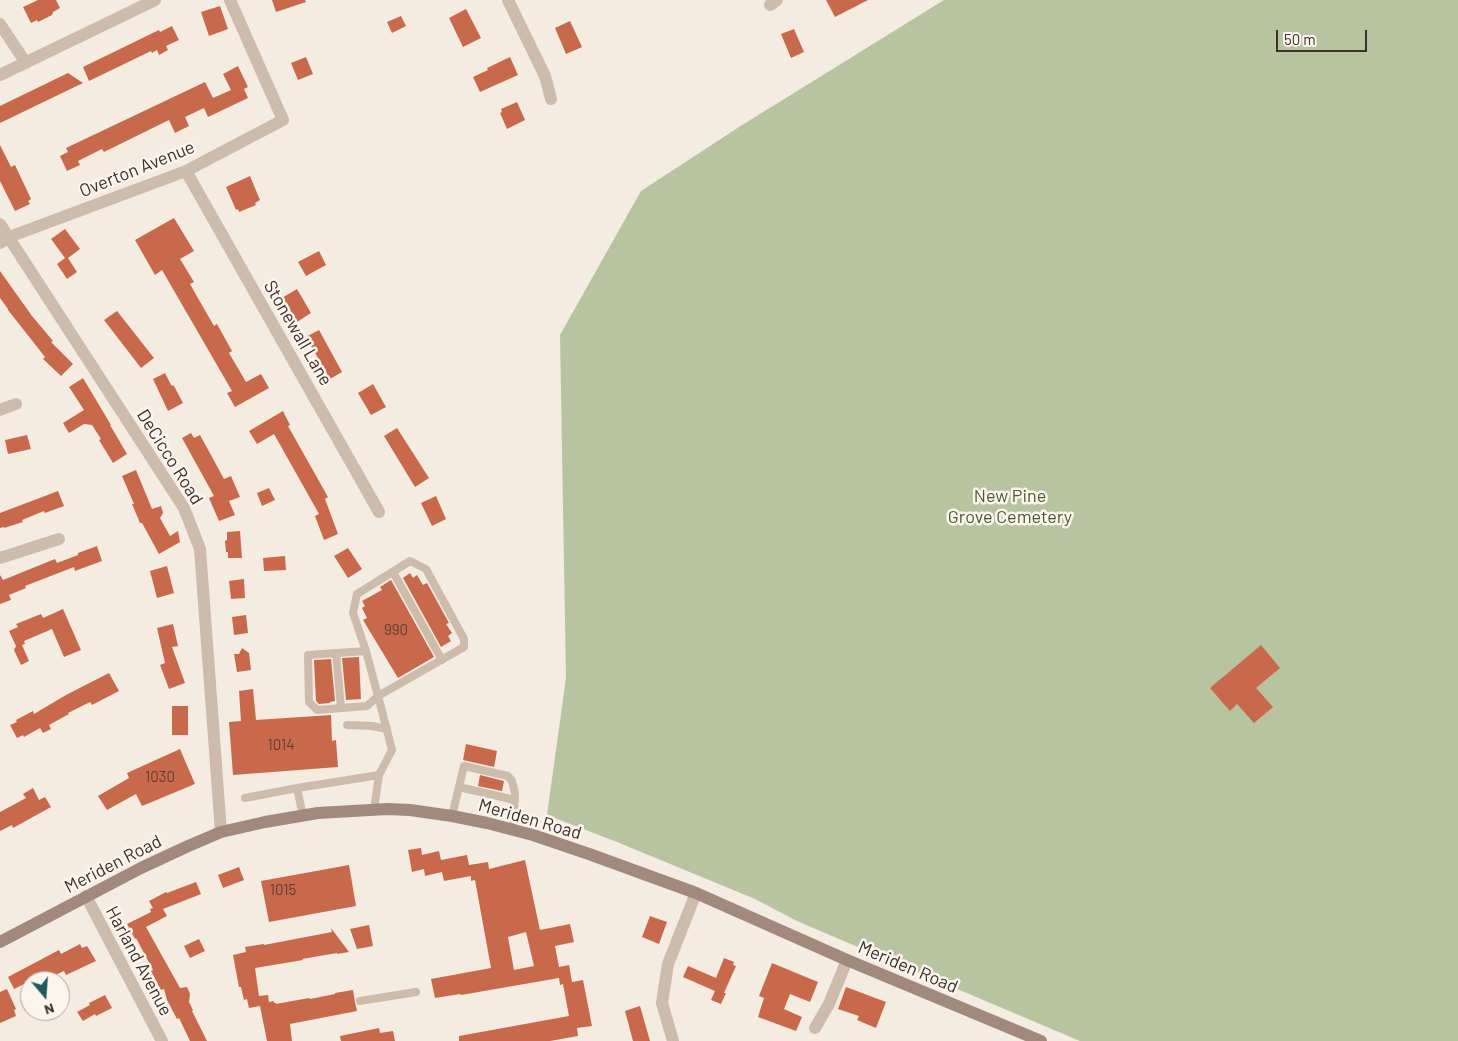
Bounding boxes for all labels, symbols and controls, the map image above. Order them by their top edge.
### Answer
scale bar [1278,20,1369,52]
text: 50 m [1284,30,1316,48]
street label: Overton Avenue [76,136,198,202]
street label: Stonewall Lane [259,277,337,389]
street label: DeCicco Road [132,405,208,509]
park label: New Pine Grove Cemetery [948,485,1072,528]
house number: 990 [384,621,408,639]
house number: 1014 [268,736,294,754]
house number: 1030 [145,768,175,786]
street label: Meriden Road [476,794,584,844]
street label: Meriden Road [61,830,165,898]
house number: 1015 [270,881,296,899]
street label: Harland Avenue [101,902,177,1020]
street label: Meriden Road [855,936,961,998]
north arrow [20,971,70,1021]
text: N [42,1000,57,1019]

